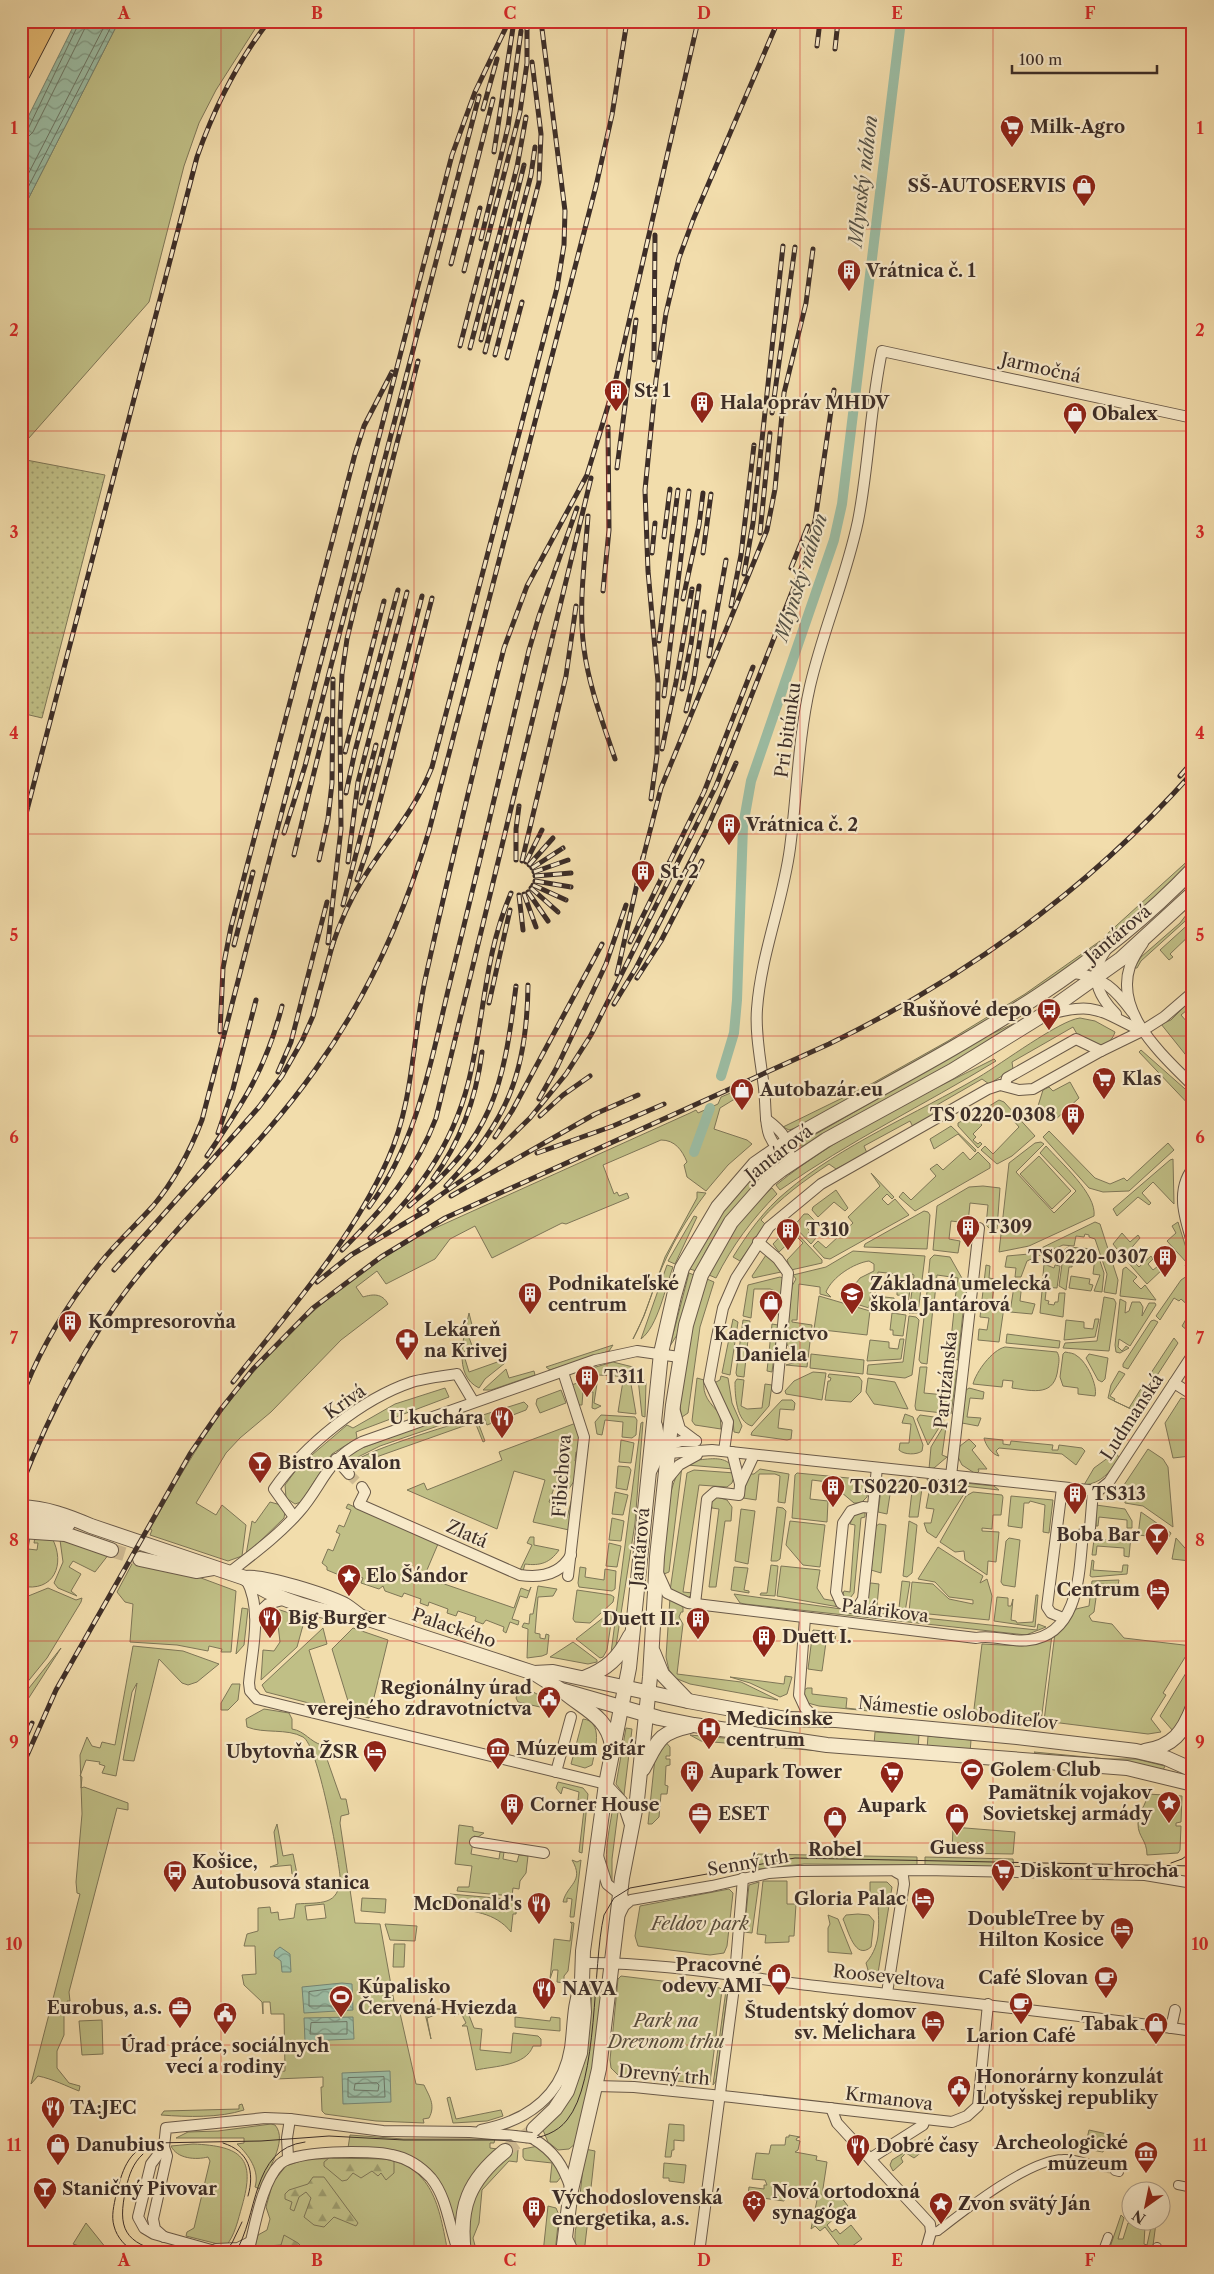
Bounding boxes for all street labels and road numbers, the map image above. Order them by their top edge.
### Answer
street label: Jarmočná [996,347,1084,388]
street label: Pri bitúnku [770,681,806,779]
street label: Jantárová [1078,900,1156,970]
street label: Jantárová [739,1120,817,1188]
street label: Partizánska [930,1330,962,1430]
street label: Ludmanská [1096,1369,1168,1464]
street label: Krivá [320,1380,370,1424]
street label: Fibichova [548,1433,576,1518]
street label: Jantárová [625,1506,654,1590]
street label: Zlatá [443,1515,492,1553]
street label: Palárikova [840,1595,930,1627]
street label: Palackého [409,1603,499,1653]
street label: Námestie osloboditeľov [857,1692,1059,1734]
street label: Senný trh [706,1845,790,1881]
street label: Rooseveltova [832,1960,947,1994]
street label: Drevný trh [617,2060,711,2090]
street label: Krmanova [844,2083,935,2115]

